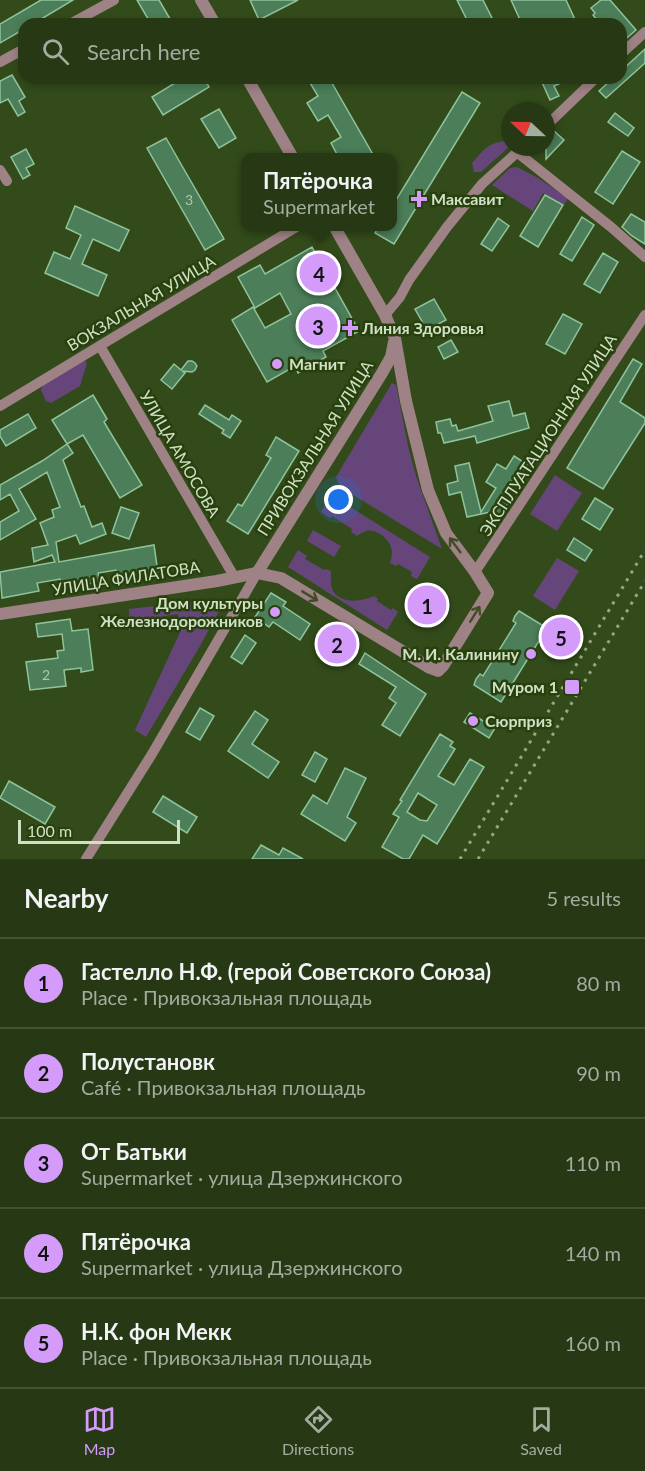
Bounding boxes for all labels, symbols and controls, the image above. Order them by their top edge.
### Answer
search box [18,18,627,84]
icon: search [39,35,72,68]
text: Search here [87,38,200,65]
north arrow [501,102,555,156]
popup [241,153,397,231]
text: Пятёрочка [263,167,373,194]
place label: Максавит [431,189,505,208]
house number: 3 [185,191,193,208]
marker: Максавит [412,192,426,206]
text: Supermarket [263,194,375,218]
pin: 4 [300,250,338,296]
street label: ВОКЗАЛЬНАЯ УЛИЦА [63,251,218,354]
pin: 3 [298,304,338,348]
place label: Линия Здоровья [361,318,484,337]
marker: Линия Здоровья [343,321,357,335]
street label: ЭКСПЛУАТАЦИОННАЯ УЛИЦА [475,330,620,539]
place label: Магнит [289,354,346,373]
street label: ПРИВОКЗАЛЬНАЯ УЛИЦА [253,356,376,539]
marker: Магнит [270,357,284,371]
street label: УЛИЦА АМОСОВА [136,387,225,521]
your location [324,485,353,514]
one-way arrow [449,537,462,553]
street label: УЛИЦА ФИЛАТОВА [51,556,201,599]
pin: 1 [408,582,446,628]
one-way arrow [301,590,318,602]
place label: Дом культуры Железнодорожников [100,593,263,630]
marker: Дом культуры Железнодорожников [268,605,282,619]
one-way arrow [469,606,481,623]
pin: 5 [542,614,580,660]
pin: 2 [318,622,356,666]
place label: М. И. Калинину [402,644,520,663]
marker: М. И. Калинину [524,647,538,661]
house number: 2 [42,666,50,683]
place label: Муром 1 [492,677,558,696]
marker: Муром 1 [563,678,581,696]
place label: Сюрприз [485,711,552,730]
marker: Сюрприз [466,714,480,728]
scale bar [18,817,180,844]
text: 100 m [27,821,72,840]
text: Nearby [24,882,109,914]
text: 5 results [546,886,621,910]
text: Гастелло Н.Ф. (герой Советского Союза) [81,958,491,985]
text: 1 [38,971,49,995]
text: 80 m [576,971,621,995]
text: Place · Привокзальная площадь [81,985,372,1009]
text: Полустановк [81,1048,215,1075]
text: 2 [38,1061,49,1085]
text: 90 m [576,1061,621,1085]
text: Café · Привокзальная площадь [81,1075,366,1099]
text: От Батьки [81,1138,187,1165]
text: 3 [38,1151,49,1175]
text: 110 m [565,1151,621,1175]
text: Supermarket · улица Дзержинского [81,1165,402,1189]
text: Пятёрочка [81,1228,191,1255]
text: 4 [38,1241,49,1265]
text: 140 m [565,1241,621,1265]
text: Supermarket · улица Дзержинского [81,1255,402,1279]
text: Н.К. фон Мекк [81,1318,232,1345]
text: 5 [38,1331,49,1355]
text: 160 m [565,1331,621,1355]
text: Place · Привокзальная площадь [81,1345,372,1369]
tab: Map [83,1403,116,1458]
tab: Directions [282,1403,354,1458]
tab: Saved [520,1403,562,1458]

